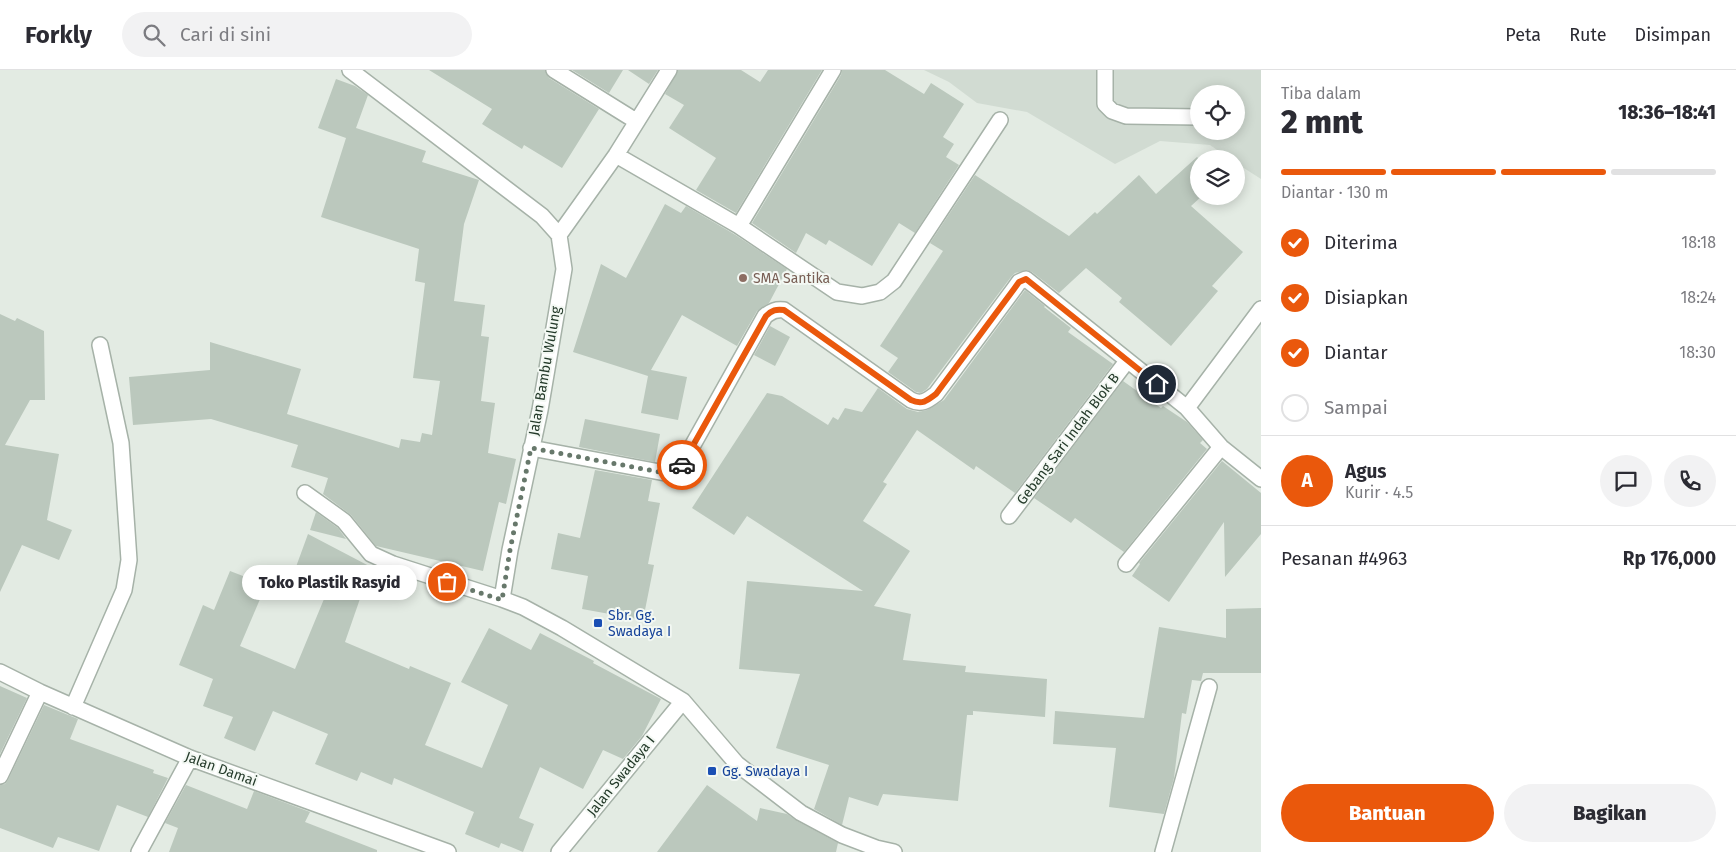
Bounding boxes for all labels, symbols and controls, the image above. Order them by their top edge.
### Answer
search box [122,12,472,57]
text: Forkly [25,21,92,49]
icon: search [140,21,168,49]
text: Cari di sini [180,23,271,46]
text: Peta [1505,24,1541,46]
text: Rute [1569,24,1607,46]
text: Disimpan [1635,24,1711,46]
text: Tiba dalam [1281,84,1361,103]
map controls [1190,85,1245,205]
button: locate [1190,85,1245,140]
text: 18:36–18:41 [1618,101,1716,124]
text: 2 mnt [1281,103,1363,141]
button: layers [1190,150,1245,205]
text: Diantar · 130 m [1281,183,1389,202]
icon: check [1281,229,1309,257]
text: Diterima [1324,231,1398,254]
text: 18:18 [1681,233,1716,252]
place label: SMA Santika [753,270,830,287]
marker: SMA Santika [737,272,749,284]
icon: check [1281,284,1309,312]
text: Disiapkan [1324,286,1408,309]
text: 18:24 [1680,288,1716,307]
street label: Jalan Bambu Wulung [525,304,565,437]
icon: check [1281,339,1309,367]
text: Diantar [1324,341,1387,364]
text: 18:30 [1679,343,1716,362]
pin [1136,363,1178,405]
street label: Gebang Sari Indah Blok B [1013,370,1123,508]
icon: home [1143,370,1171,398]
text: Sampai [1324,396,1388,419]
courier [657,440,707,490]
icon: car [668,451,696,479]
button: chat [1600,455,1652,507]
button: phone [1664,455,1716,507]
text: Agus [1345,460,1387,483]
text: A [1301,469,1313,492]
text: Kurir · 4.5 [1345,483,1413,502]
text: Pesanan #4963 [1281,547,1407,570]
text: Rp 176,000 [1623,547,1716,570]
pin [426,561,468,603]
callout: Toko Plastik Rasyid [242,564,417,600]
icon: bag [433,568,461,596]
text: Toko Plastik Rasyid [259,573,400,592]
place label: Sbr. Gg. Swadaya I [608,607,671,640]
marker: Sbr. Gg. Swadaya I [592,617,604,629]
street label: Jalan Swadaya I [583,732,659,820]
street label: Jalan Damai [183,748,259,790]
place label: Gg. Swadaya I [722,763,808,780]
marker: Gg. Swadaya I [706,765,718,777]
button: Bantuan [1281,784,1494,842]
button: Bagikan [1504,784,1716,842]

